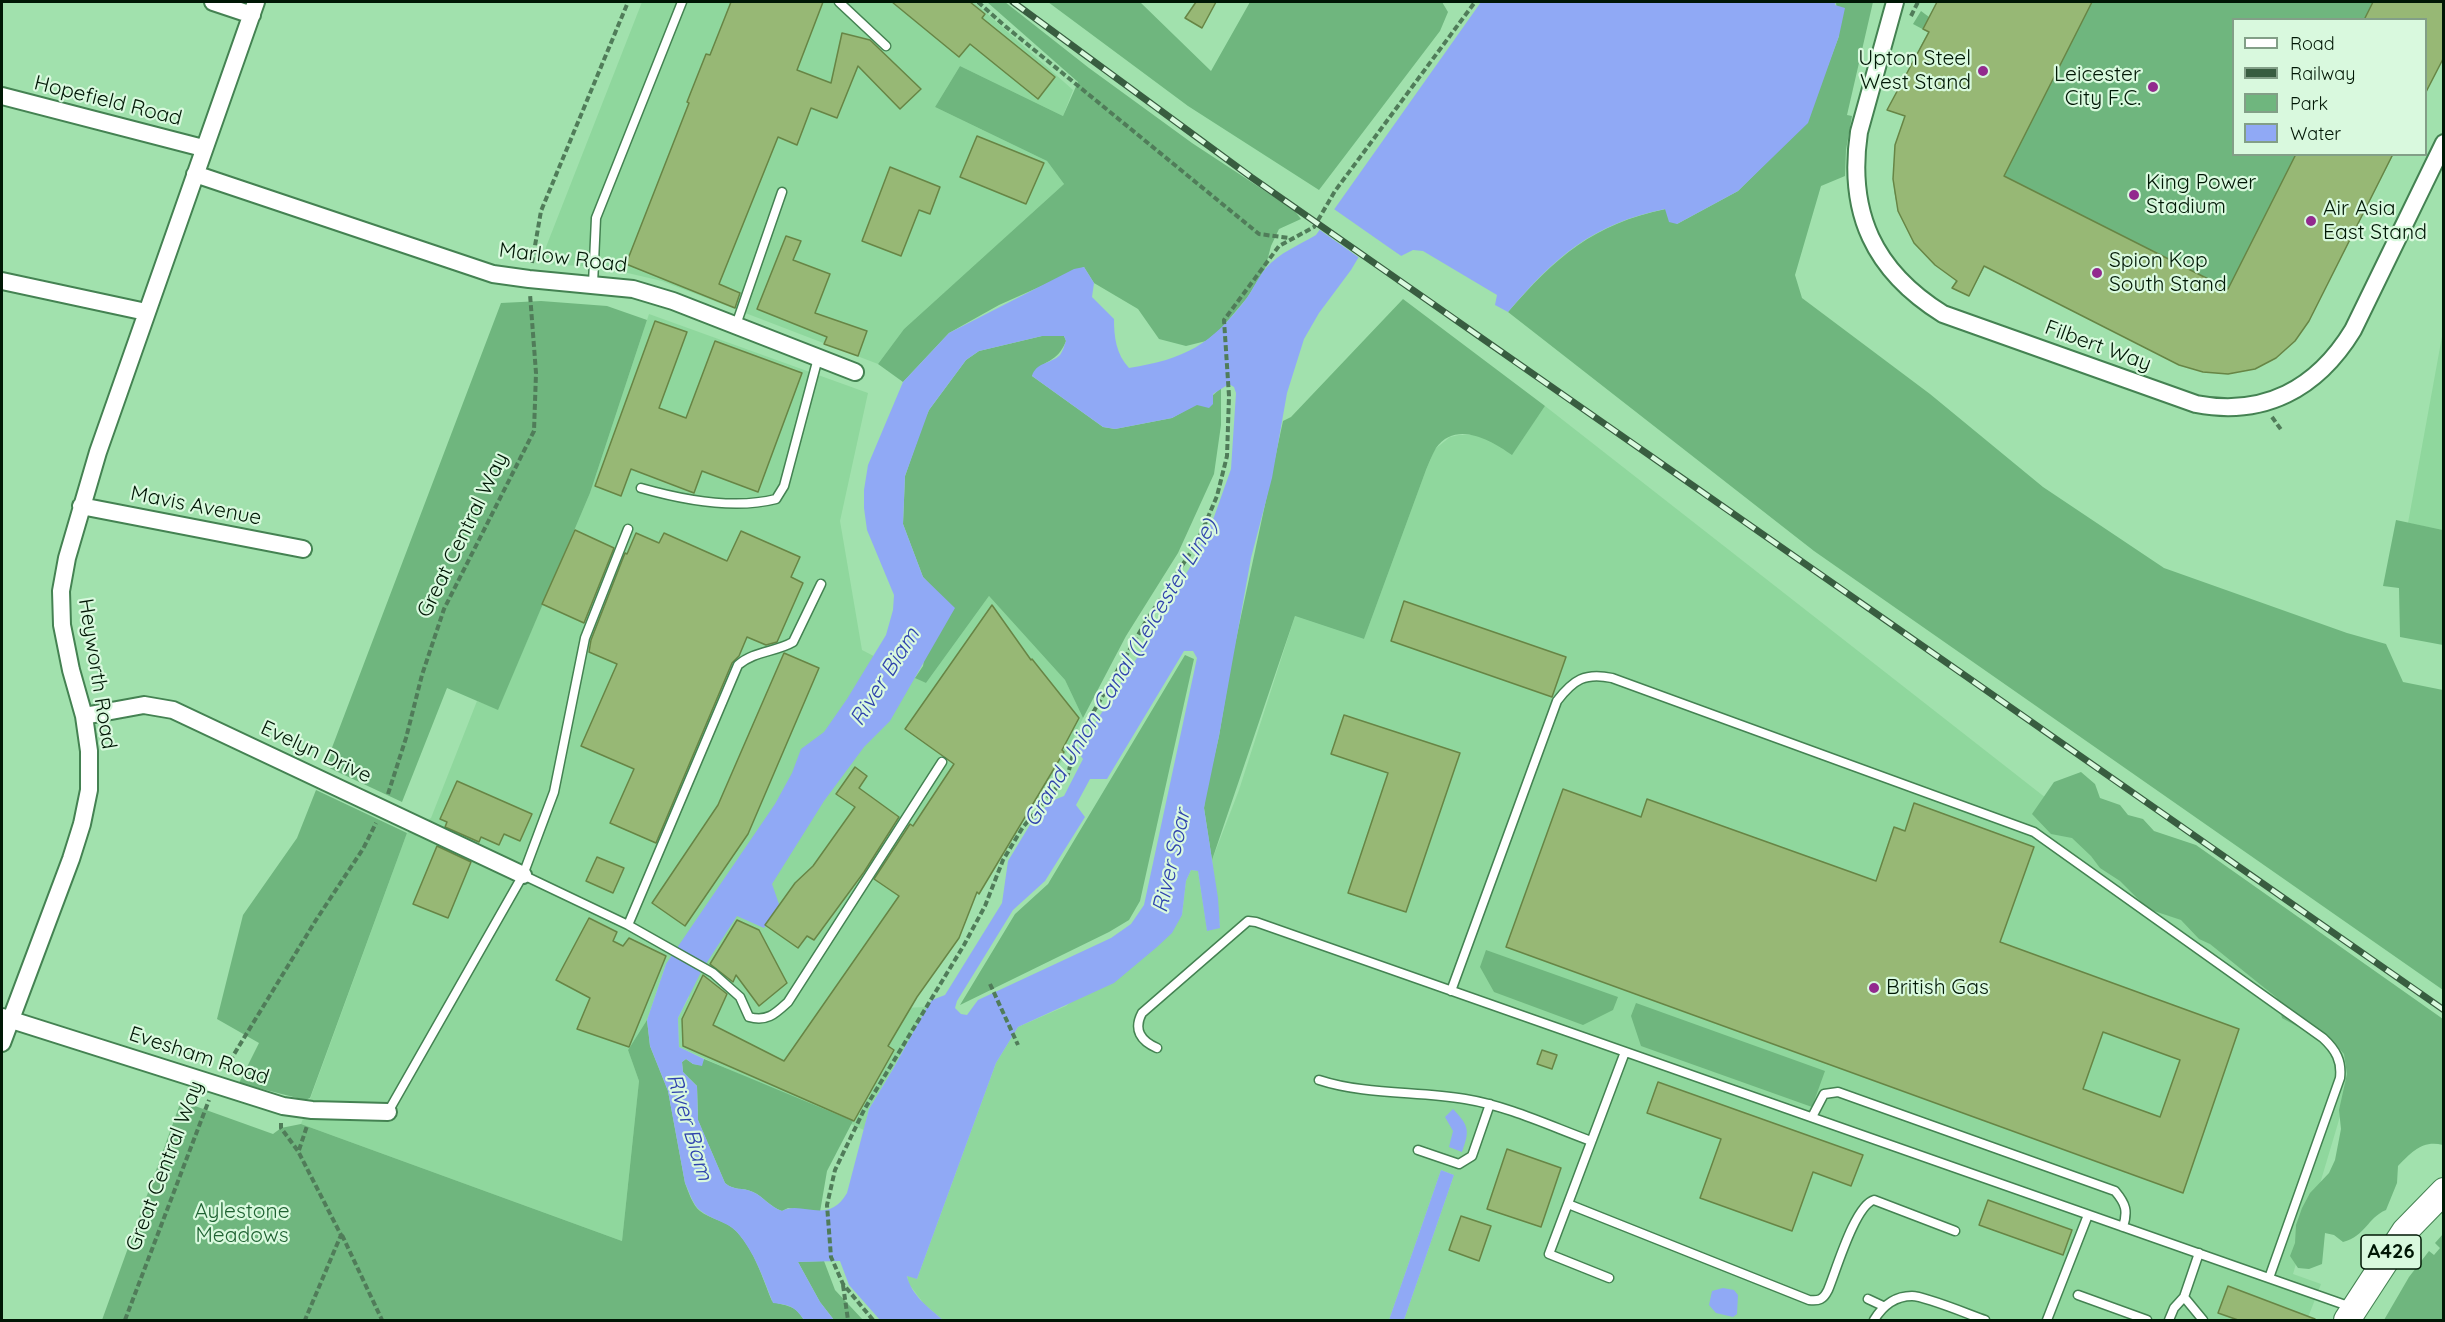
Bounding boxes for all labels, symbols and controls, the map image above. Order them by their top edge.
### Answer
legend [2232,18,2427,156]
text: Road [2290,32,2335,55]
place label: Upton Steel West Stand [1858,46,1971,96]
place label: Leicester City F.C. [2054,62,2141,112]
text: Railway [2290,62,2356,85]
marker: Upton Steel West Stand [1976,64,1990,78]
street label: Hopefield Road [31,70,185,132]
marker: Leicester City F.C. [2146,80,2160,94]
text: Park [2290,92,2328,115]
text: Water [2290,122,2341,145]
place label: King Power Stadium [2146,170,2256,220]
marker: King Power Stadium [2127,188,2141,202]
place label: Air Asia East Stand [2323,196,2427,246]
marker: Air Asia East Stand [2304,214,2318,228]
street label: Marlow Road [497,238,629,278]
place label: Spion Kop South Stand [2109,248,2227,298]
marker: Spion Kop South Stand [2090,266,2104,280]
street label: Filbert Way [2041,315,2155,377]
street label: Great Central Way [412,448,514,622]
street label: Mavis Avenue [128,481,264,531]
water label: Grand Union Canal (Leicester Line) [1019,514,1223,832]
street label: Heyworth Road [73,597,121,751]
water label: River Biam [845,623,925,731]
street label: Evelyn Drive [257,715,375,789]
water label: River Soar [1147,807,1197,915]
place label: British Gas [1886,975,1989,1001]
marker: British Gas [1867,981,1881,995]
street label: Evesham Road [126,1021,272,1091]
water label: River Biam [660,1070,718,1184]
street label: Great Central Way [121,1077,209,1255]
park label: Aylestone Meadows [194,1199,290,1249]
road number: A426 [2361,1235,2421,1269]

